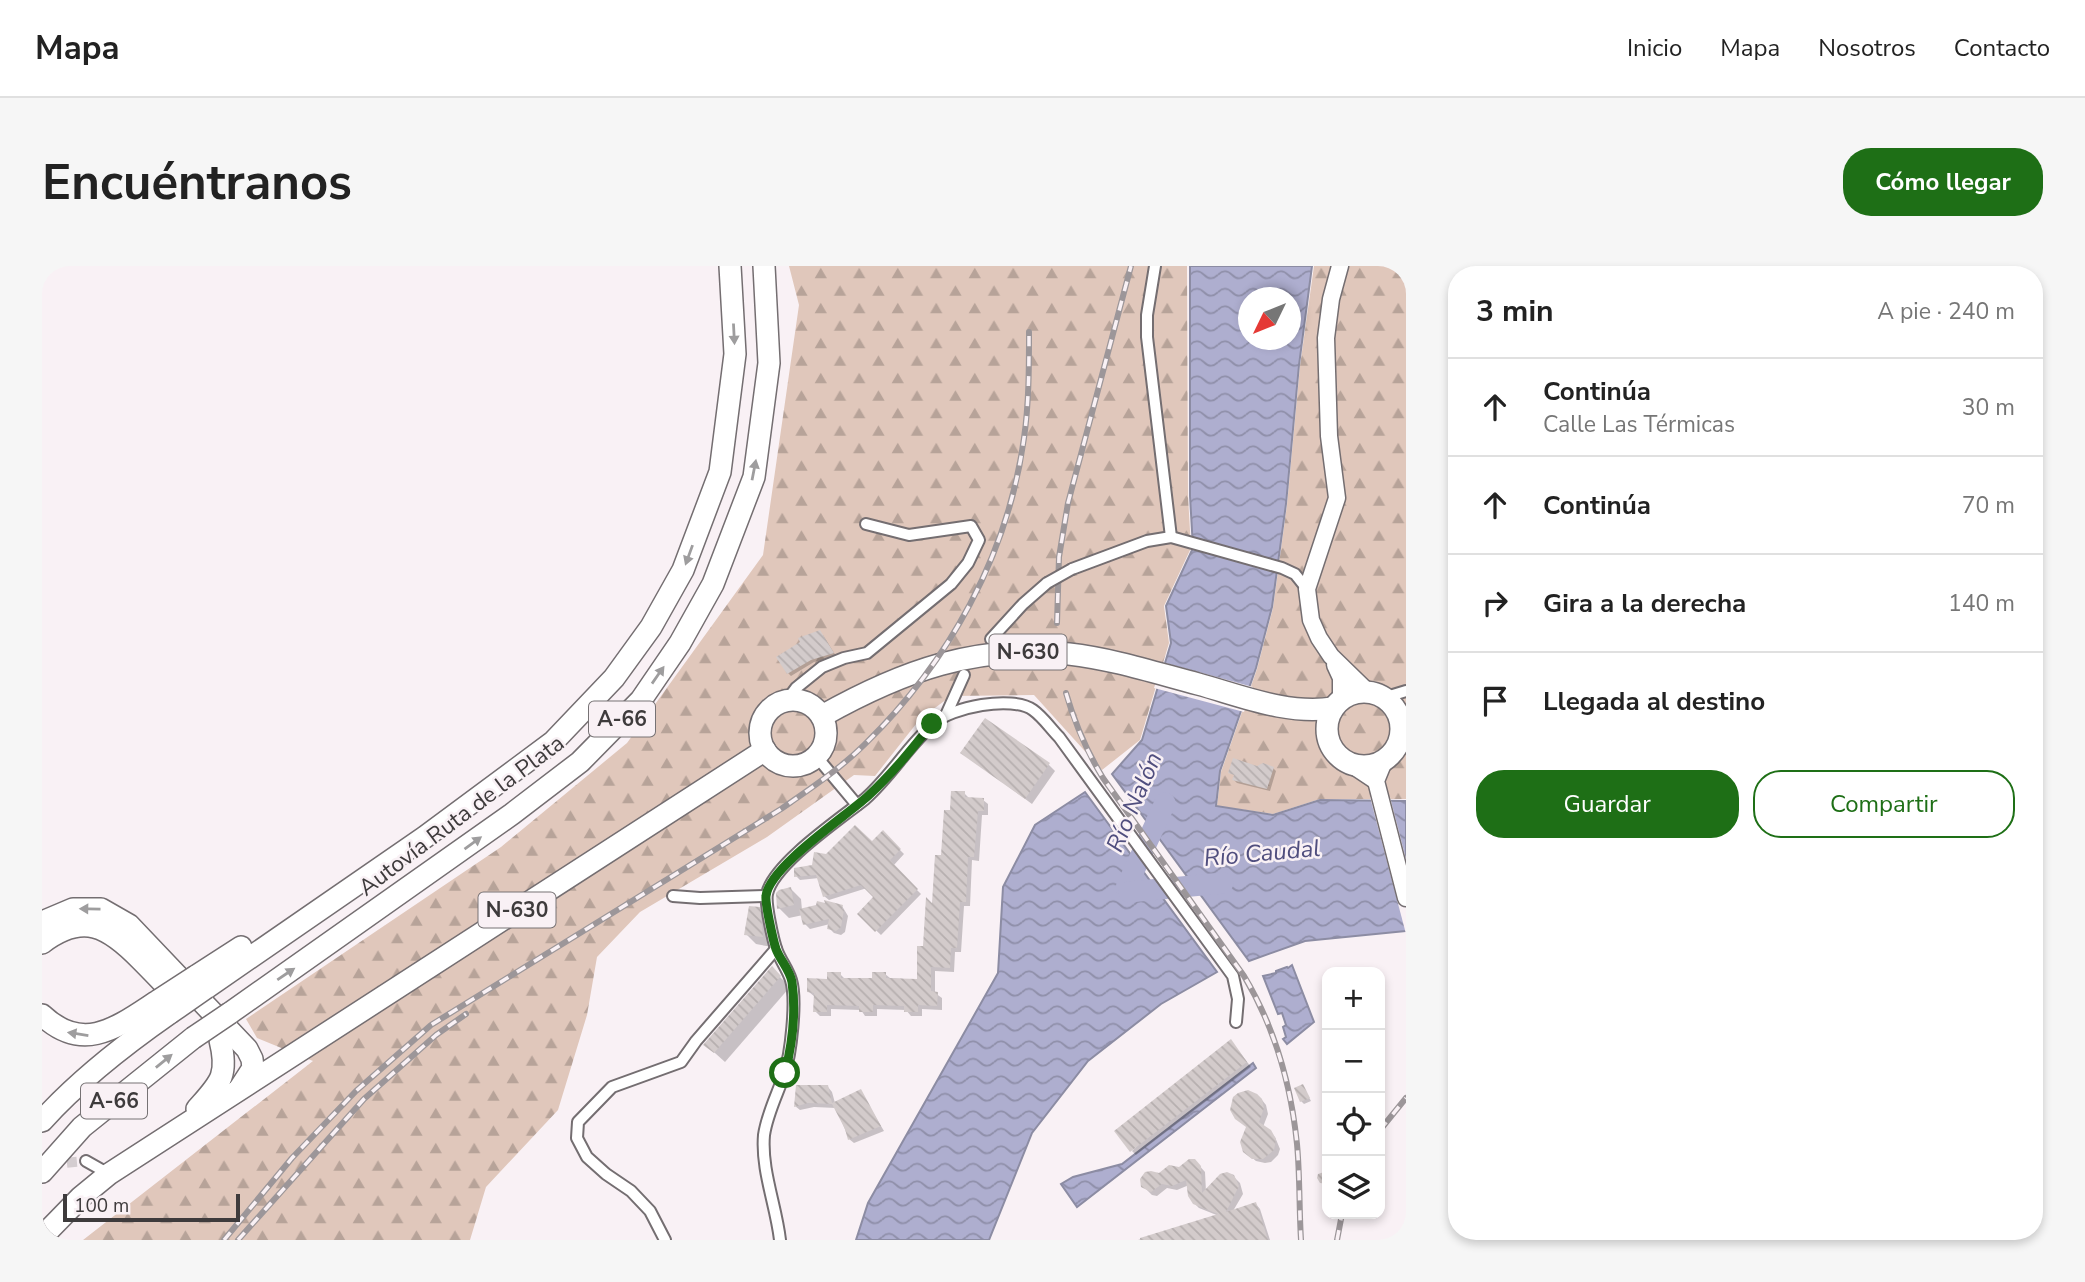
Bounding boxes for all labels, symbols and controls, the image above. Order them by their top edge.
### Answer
text: Mapa [35,26,120,71]
text: Inicio [1627,32,1682,64]
text: Mapa [1720,32,1780,64]
text: Nosotros [1818,32,1916,64]
text: Contacto [1954,32,2050,64]
button: Cómo llegar [1843,148,2043,216]
text: Encuéntranos [42,149,352,216]
north arrow [1238,287,1301,350]
text: 3 min [1476,291,1554,332]
text: A pie · 240 m [1877,296,2015,327]
one-way arrow [728,323,739,345]
text: Continúa [1543,374,1651,409]
icon: ahead [1476,388,1514,426]
text: 30 m [1962,392,2015,423]
text: Calle Las Térmicas [1543,409,1735,440]
one-way arrow [749,459,760,481]
icon: ahead [1476,486,1514,524]
text: Continúa [1543,488,1651,523]
text: 70 m [1962,490,2015,521]
one-way arrow [683,545,694,566]
icon: right [1476,584,1514,622]
text: Gira a la derecha [1543,586,1746,621]
text: 140 m [1948,588,2015,619]
road number: N-630 [990,634,1066,670]
one-way arrow [651,666,665,684]
icon: arrive [1476,682,1514,720]
text: Llegada al destino [1543,684,1765,719]
road number: A-66 [589,701,655,736]
route end [916,708,947,739]
street label: Autovía Ruta de la Plata [352,728,571,903]
water label: Río Nalón [1099,747,1169,857]
button: Guardar [1476,770,1739,838]
button: Compartir [1753,770,2015,838]
water label: Río Caudal [1202,832,1322,874]
one-way arrow [463,836,481,851]
road number: N-630 [478,892,556,928]
one-way arrow [79,903,101,915]
one-way arrow [276,967,296,980]
map controls [1322,967,1385,1219]
button: + [1322,967,1385,1030]
one-way arrow [66,1028,88,1039]
button: − [1322,1030,1385,1093]
one-way arrow [155,1053,173,1068]
route start [769,1057,800,1088]
road number: A-66 [81,1084,147,1118]
button: locate [1322,1093,1385,1156]
button: layers [1322,1156,1385,1219]
scale bar [63,1191,240,1223]
text: 100 m [74,1193,129,1219]

